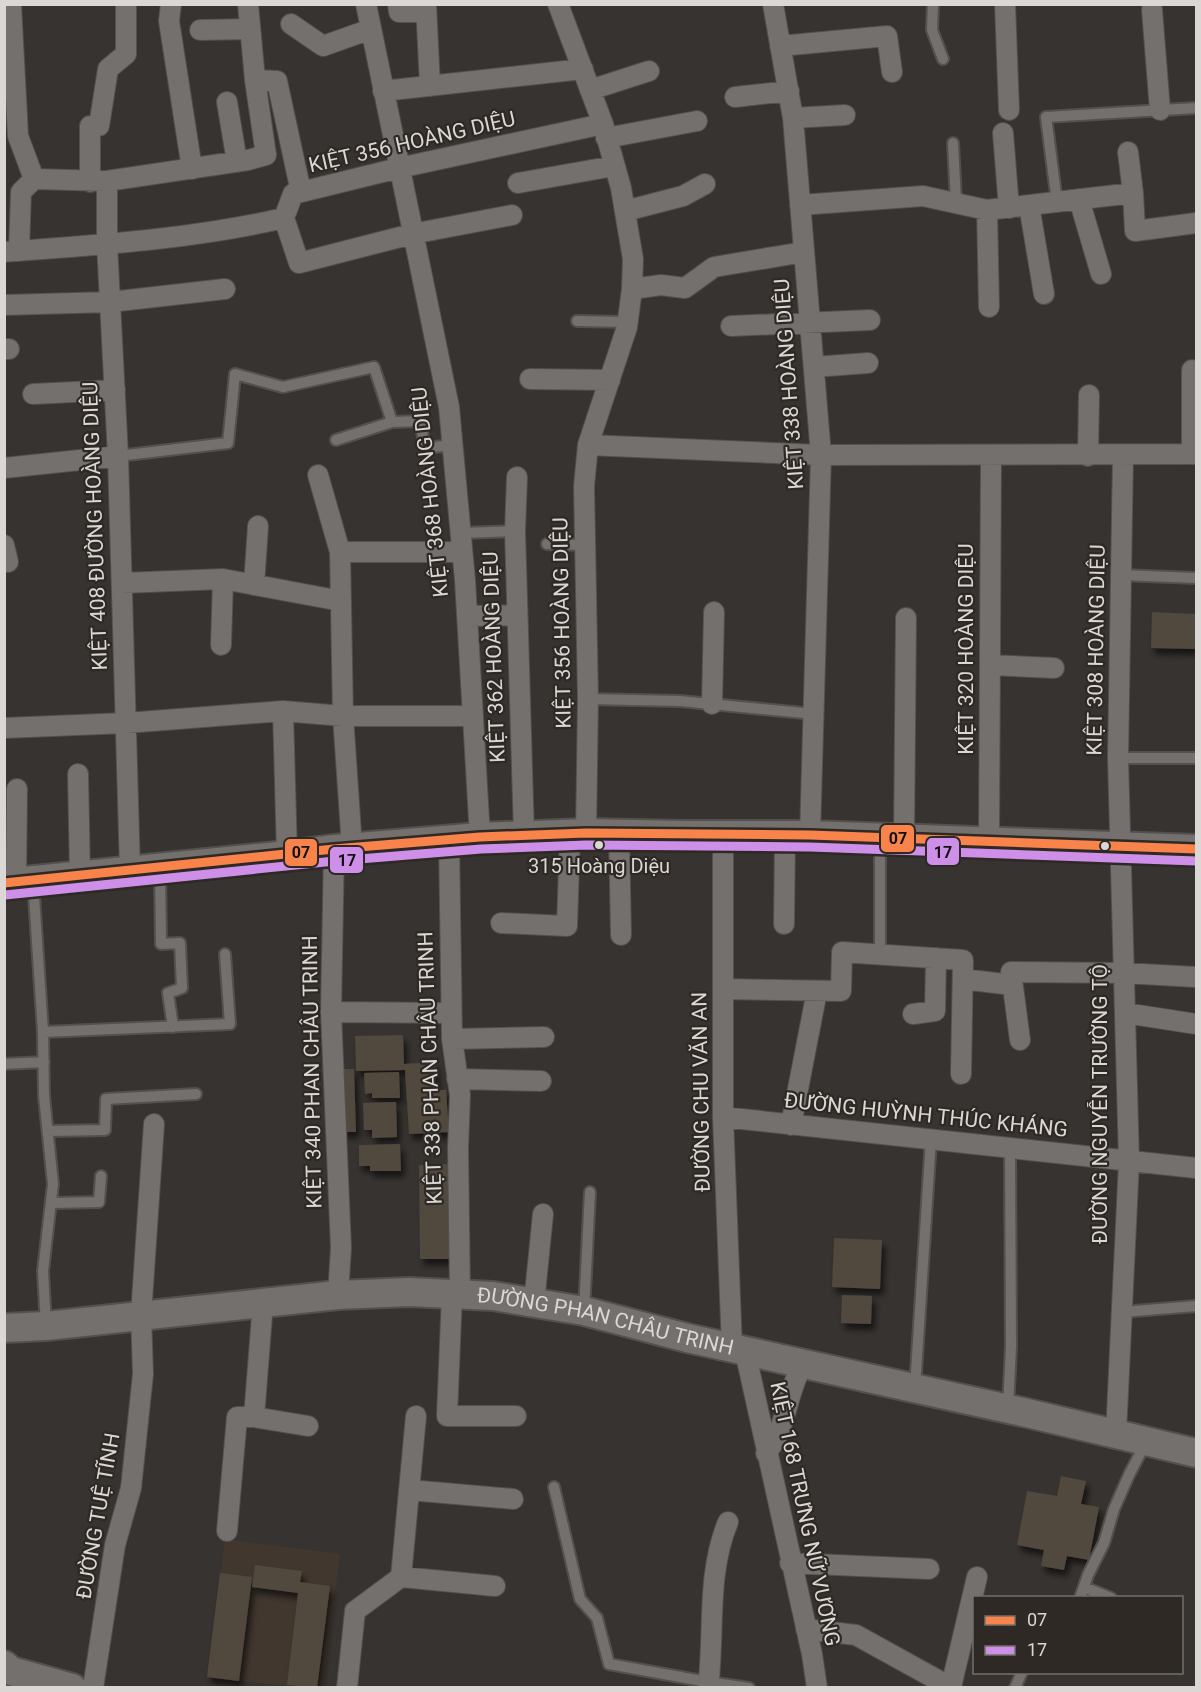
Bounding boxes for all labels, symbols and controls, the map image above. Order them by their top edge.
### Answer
street label: KIỆT 356 HOÀNG DIỆU [306,107,518,177]
street label: KIỆT 338 HOÀNG DIỆU [770,278,808,490]
street label: KIỆT 408 ĐƯỜNG HOÀNG DIỆU [78,381,112,671]
street label: KIỆT 368 HOÀNG DIỆU [407,386,453,598]
street label: KIỆT 356 HOÀNG DIỆU [548,517,576,729]
street label: KIỆT 320 HOÀNG DIỆU [954,543,978,755]
street label: KIỆT 308 HOÀNG DIỆU [1082,544,1110,756]
street label: KIỆT 362 HOÀNG DIỆU [478,551,510,763]
line badge: 07 [880,824,915,853]
text: 07 [889,829,907,848]
line badge: 17 [926,837,960,866]
line badge: 07 [284,838,318,867]
marker: 315 Hoàng Diệu [593,839,605,851]
unlabelled marker [1099,840,1111,852]
text: 07 [292,843,310,862]
text: 17 [934,843,952,862]
line badge: 17 [329,846,364,874]
text: 17 [338,851,356,870]
place label: 315 Hoàng Diệu [528,854,670,878]
street label: KIỆT 338 PHAN CHÂU TRINH [413,931,447,1205]
street label: KIỆT 340 PHAN CHÂU TRINH [298,935,326,1209]
street label: ĐƯỜNG NGUYỄN TRƯỜNG TỘ [1087,964,1112,1244]
street label: ĐƯỜNG CHU VĂN AN [687,992,715,1192]
street label: ĐƯỜNG HUỲNH THÚC KHÁNG [783,1088,1069,1142]
street label: ĐƯỜNG PHAN CHÂU TRINH [477,1283,736,1360]
street label: KIỆT 168 TRƯNG NỮ VƯƠNG [765,1380,845,1648]
street label: ĐƯỜNG TUỆ TĨNH [72,1431,124,1601]
legend [973,1596,1183,1674]
text: 07 [1027,1609,1047,1630]
text: 17 [1027,1639,1047,1660]

